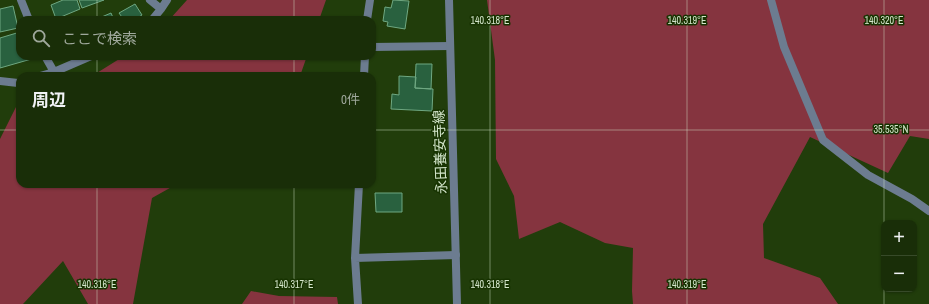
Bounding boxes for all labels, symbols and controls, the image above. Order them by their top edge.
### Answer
text: 140.318°E [470,14,510,27]
text: 140.319°E [667,14,707,27]
text: 140.320°E [864,14,904,27]
search box [16,16,376,60]
icon: search [30,27,52,49]
text: ここで検索 [62,28,137,49]
text: 周辺 [32,88,66,111]
text: 0件 [341,91,360,108]
street label: 永田養安寺線 [430,110,450,194]
text: 35.535°N [874,123,909,136]
map controls [881,220,917,292]
button: + [881,220,917,256]
button: − [881,256,917,292]
text: 140.316°E [77,278,117,291]
text: 140.317°E [274,278,314,291]
text: 140.318°E [470,278,510,291]
text: 140.319°E [667,278,707,291]

